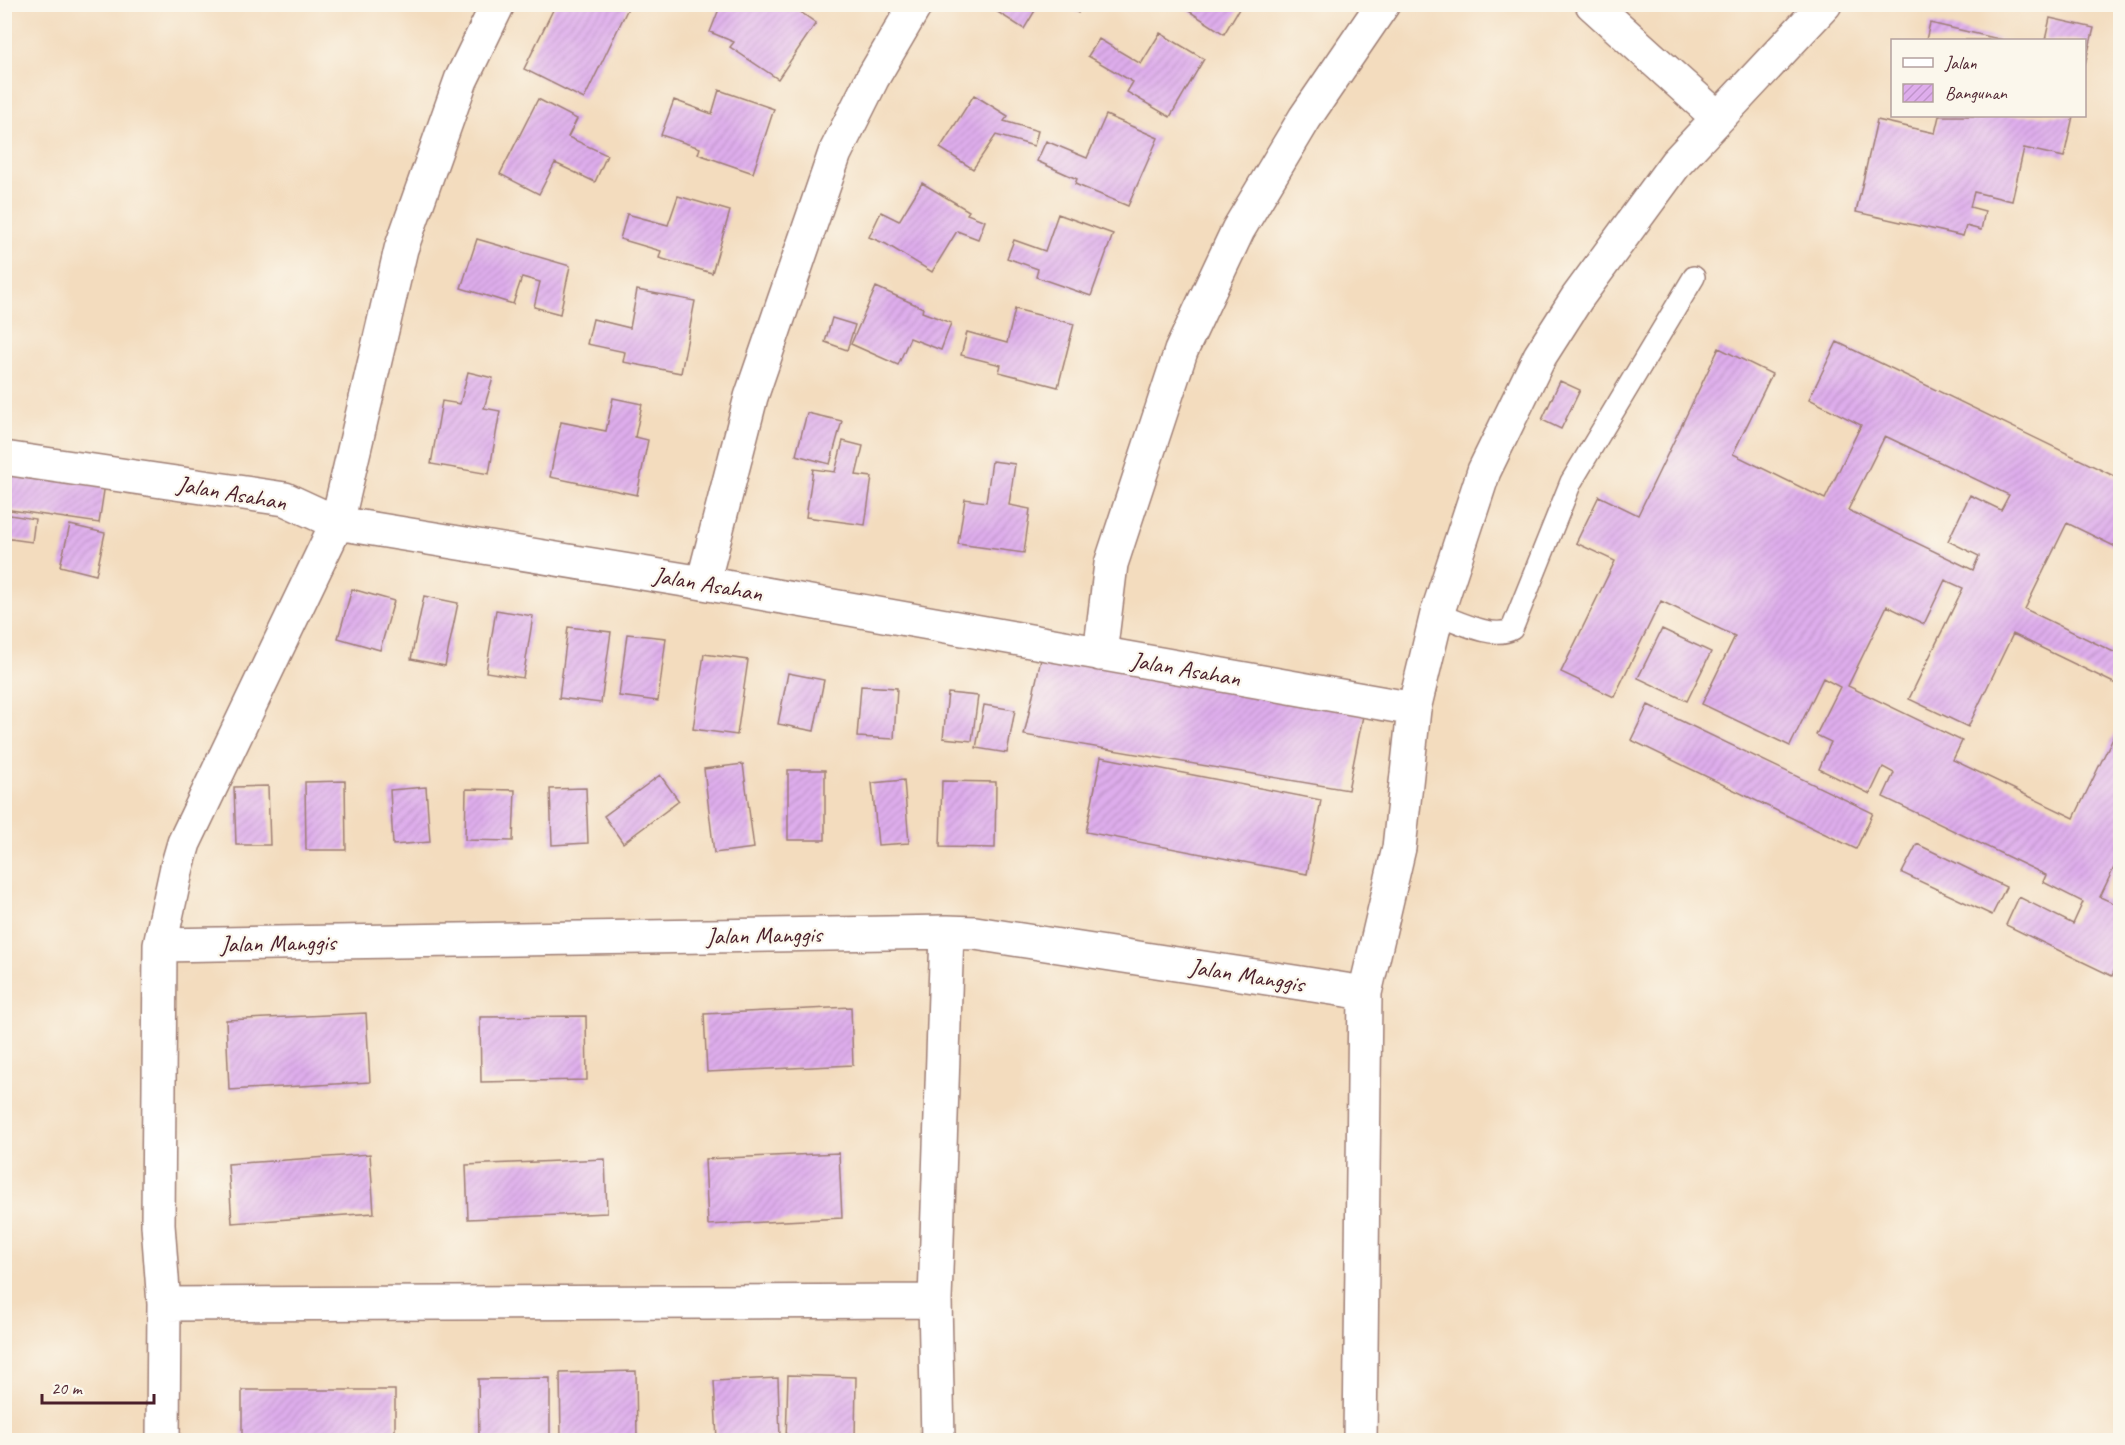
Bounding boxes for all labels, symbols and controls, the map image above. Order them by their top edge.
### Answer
legend [1891,39,2086,117]
text: Jalan [1944,52,1977,74]
text: Bangunan [1945,82,2008,104]
street label: Jalan Asahan [174,468,289,517]
street label: Jalan Asahan [650,559,765,608]
street label: Jalan Asahan [1128,644,1243,693]
street label: Jalan Manggis [705,919,824,951]
street label: Jalan Manggis [219,927,338,959]
street label: Jalan Manggis [1187,951,1308,999]
scale bar [42,1367,154,1405]
text: 20 m [51,1377,84,1399]

